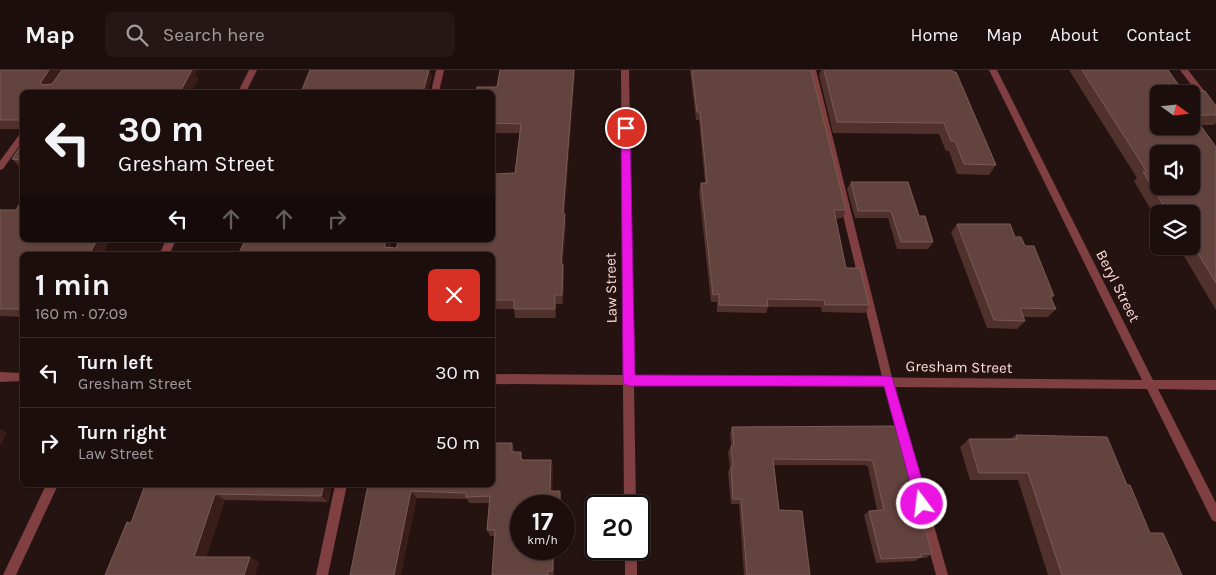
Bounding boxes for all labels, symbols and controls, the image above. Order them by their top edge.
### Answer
search box [105,12,455,57]
text: Map [25,21,75,49]
icon: search [123,21,151,49]
text: Search here [163,24,265,46]
text: Home [910,24,958,46]
text: Map [986,24,1022,46]
text: About [1050,24,1099,46]
text: Contact [1127,24,1191,46]
north arrow [1150,85,1200,135]
map controls [1150,85,1200,255]
pin [605,107,647,149]
text: 30 m [118,109,204,150]
icon: left [35,110,100,175]
icon: arrive [612,114,640,142]
button: sound [1150,145,1200,195]
text: Gresham Street [118,151,275,177]
icon: left [164,205,192,233]
icon: ahead [217,205,245,233]
icon: ahead [270,205,298,233]
icon: right [323,205,351,233]
button: layers [1150,205,1200,255]
street label: Beryl Street [1092,247,1144,325]
street label: Law Street [601,252,621,324]
text: 1 min [35,267,110,303]
button: close [428,269,480,321]
text: 160 m · 07:09 [35,304,128,323]
text: Turn left [78,352,153,374]
street label: Gresham Street [905,357,1013,377]
icon: left [35,359,63,387]
text: 30 m [435,362,480,384]
text: Gresham Street [78,374,192,393]
text: Turn right [78,422,167,444]
icon: right [35,429,63,457]
text: 50 m [436,432,480,454]
text: Law Street [78,444,154,463]
position arrow [895,477,947,529]
speed limit sign: 20 [585,495,650,560]
text: 17 [532,507,553,536]
text: km/h [527,533,558,547]

